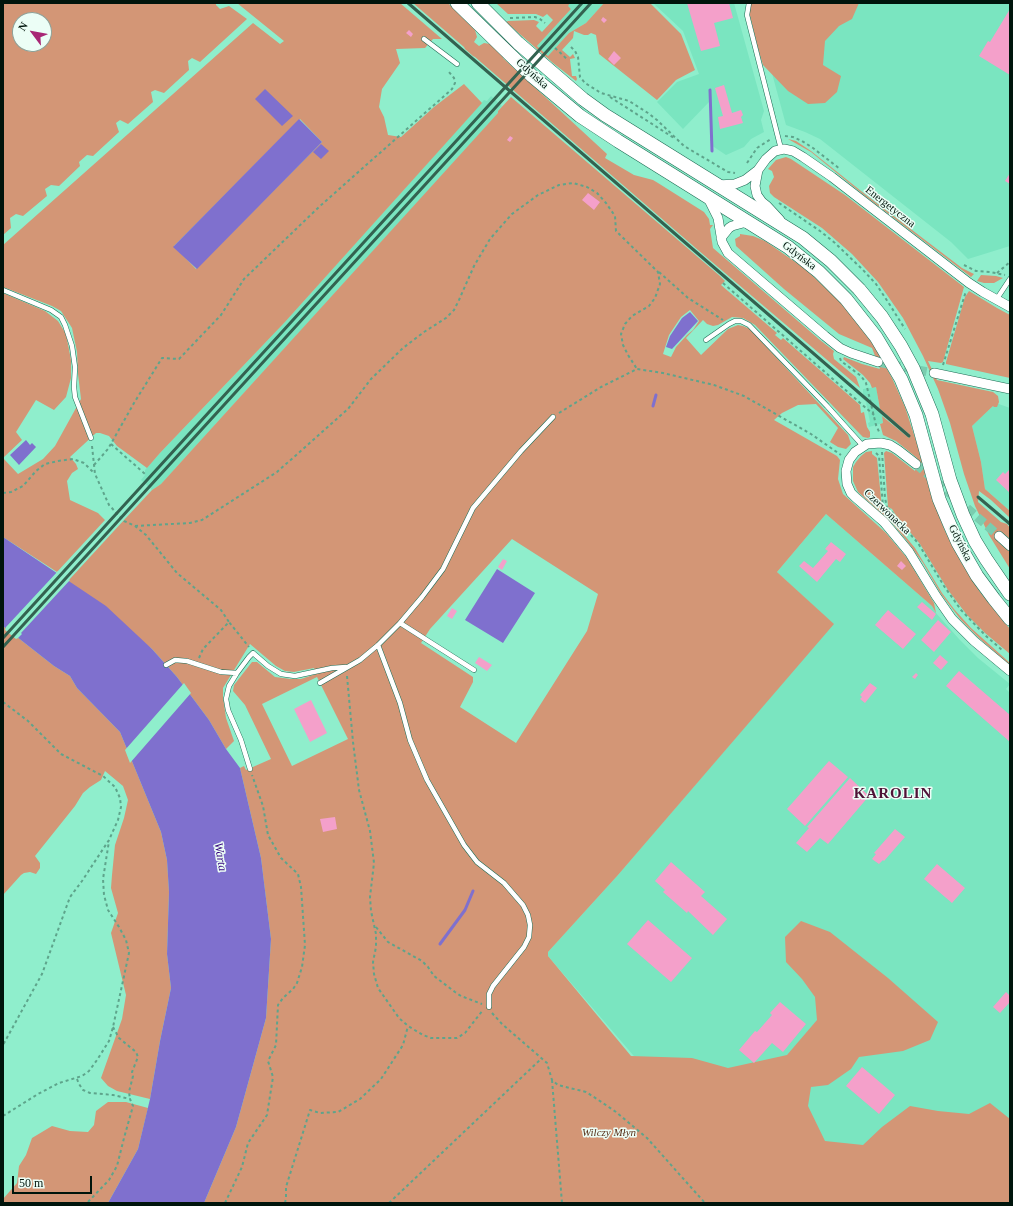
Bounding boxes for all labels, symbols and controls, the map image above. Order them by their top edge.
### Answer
north arrow [12,12,52,52]
text: N [15,20,30,33]
street label: Gdyńska [513,56,551,92]
street label: Energetyczna [862,183,918,231]
street label: Gdyńska [779,239,819,273]
street label: Czerwonacka [861,486,913,538]
street label: Gdyńska [945,523,975,563]
district label: KAROLIN [854,785,932,803]
water label: Warta [210,842,230,872]
park label: Wilczy Młyn [582,1126,636,1140]
scale bar [14,1168,94,1194]
text: 50 m [19,1176,43,1190]

